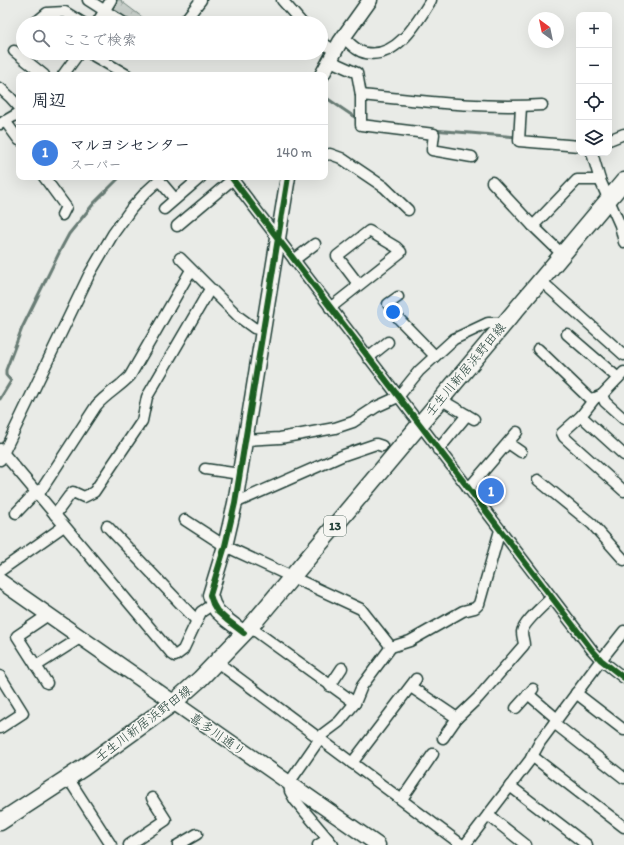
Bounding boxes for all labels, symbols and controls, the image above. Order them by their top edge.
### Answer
north arrow [528,12,564,48]
map controls [576,12,612,156]
button: + [576,12,612,48]
search box [16,16,328,60]
icon: search [30,27,52,49]
text: ここで検索 [62,31,137,49]
button: − [576,48,612,84]
button: locate [576,84,612,120]
text: 周辺 [32,90,66,110]
button: layers [576,120,612,156]
text: マルヨシセンター [70,136,190,154]
text: 1 [42,145,48,160]
text: 140 m [276,145,312,160]
text: スーパー [70,157,121,172]
your location [383,302,403,322]
street label: 壬生川新居浜野田線 [422,319,509,419]
pin: 1 [478,476,504,506]
road number: 13 [324,516,346,536]
street label: 壬生川新居浜野田線 [92,682,195,765]
street label: 喜多川通り [187,710,249,759]

